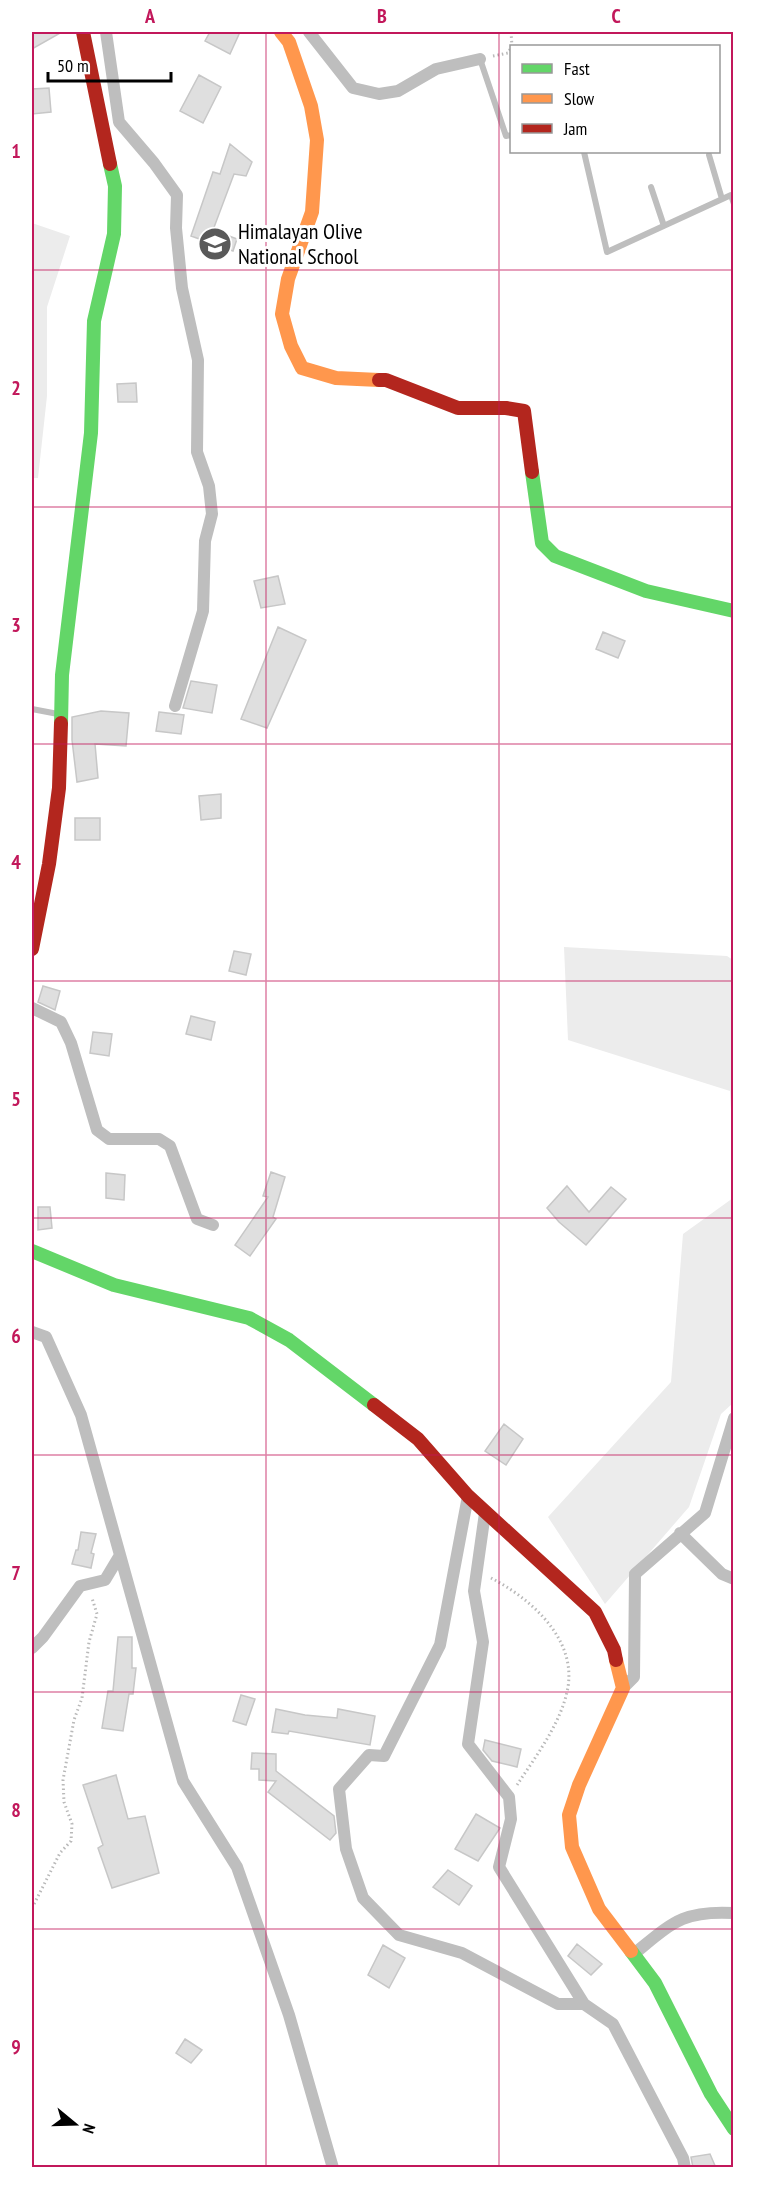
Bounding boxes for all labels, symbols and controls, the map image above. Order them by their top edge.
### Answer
text: A [144,3,156,29]
text: B [377,3,387,29]
text: C [611,3,621,29]
scale bar [48,45,171,83]
legend [510,45,720,153]
text: 50 m [57,54,89,77]
text: Fast [564,57,590,80]
text: Slow [564,87,595,110]
text: Jam [563,117,587,140]
text: 1 [11,138,21,164]
place label: Himalayan Olive National School [238,217,363,270]
school or university icon: Himalayan Olive National School [197,226,233,262]
text: 2 [11,375,21,401]
text: 3 [11,612,21,638]
text: 4 [11,849,21,875]
text: 5 [11,1086,21,1112]
text: 6 [11,1323,21,1349]
text: 7 [11,1560,21,1586]
text: 8 [11,1797,21,1823]
text: 9 [11,2034,21,2060]
north arrow [45,2094,105,2154]
text: N [78,2122,100,2136]

